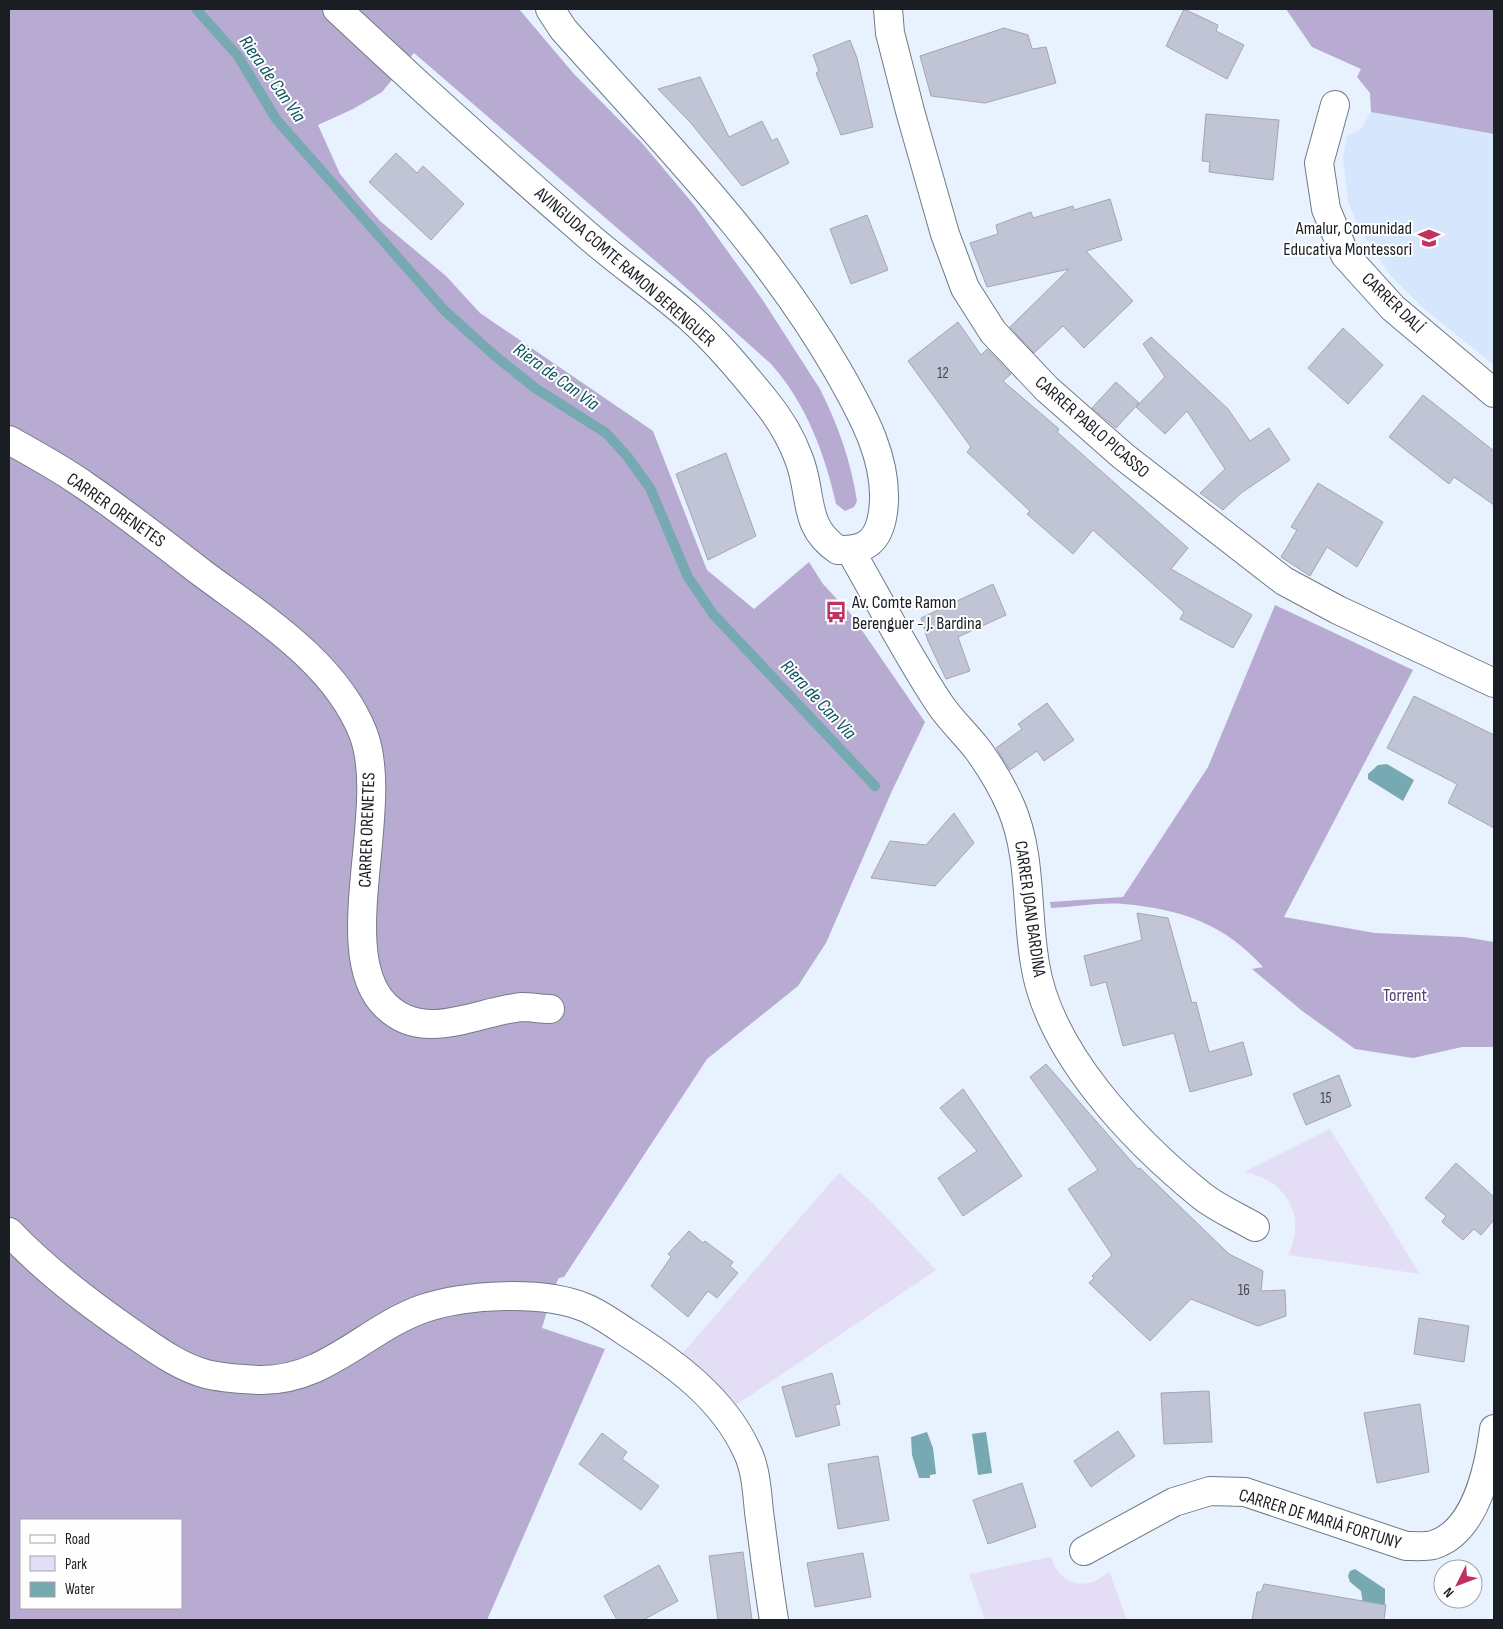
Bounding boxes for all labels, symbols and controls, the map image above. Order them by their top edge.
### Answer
water label: Riera de Can Via [234,31,310,127]
street label: AVINGUDA COMTE RAMON BERENGUER [530,182,720,351]
place label: Amalur, Comunidad Educativa Montessori [1283,218,1412,260]
school or university icon: Amalur, Comunidad Educativa Montessori [1416,225,1442,251]
street label: CARRER DALÍ [1358,268,1429,338]
water label: Riera de Can Via [509,338,604,416]
house number: 12 [937,364,949,383]
street label: CARRER PABLO PICASSO [1031,372,1153,482]
street label: CARRER ORENETES [63,468,169,552]
place label: Av. Comte Ramon Berenguer - J. Bardina [851,592,982,634]
bus stop icon: Av. Comte Ramon Berenguer - J. Bardina [823,599,849,625]
water label: Riera de Can Via [775,655,861,745]
street label: CARRER ORENETES [354,772,380,888]
street label: CARRER JOAN BARDINA [1010,840,1050,979]
park label: Torrent [1383,985,1428,1006]
house number: 15 [1320,1089,1332,1108]
house number: 16 [1238,1281,1250,1300]
street label: CARRER DE MARIÀ FORTUNY [1236,1484,1404,1554]
legend [20,1519,182,1609]
text: Road [65,1530,90,1549]
text: Park [65,1555,87,1574]
north arrow [1433,1559,1483,1609]
text: Water [65,1580,96,1599]
text: N [1440,1584,1458,1601]

